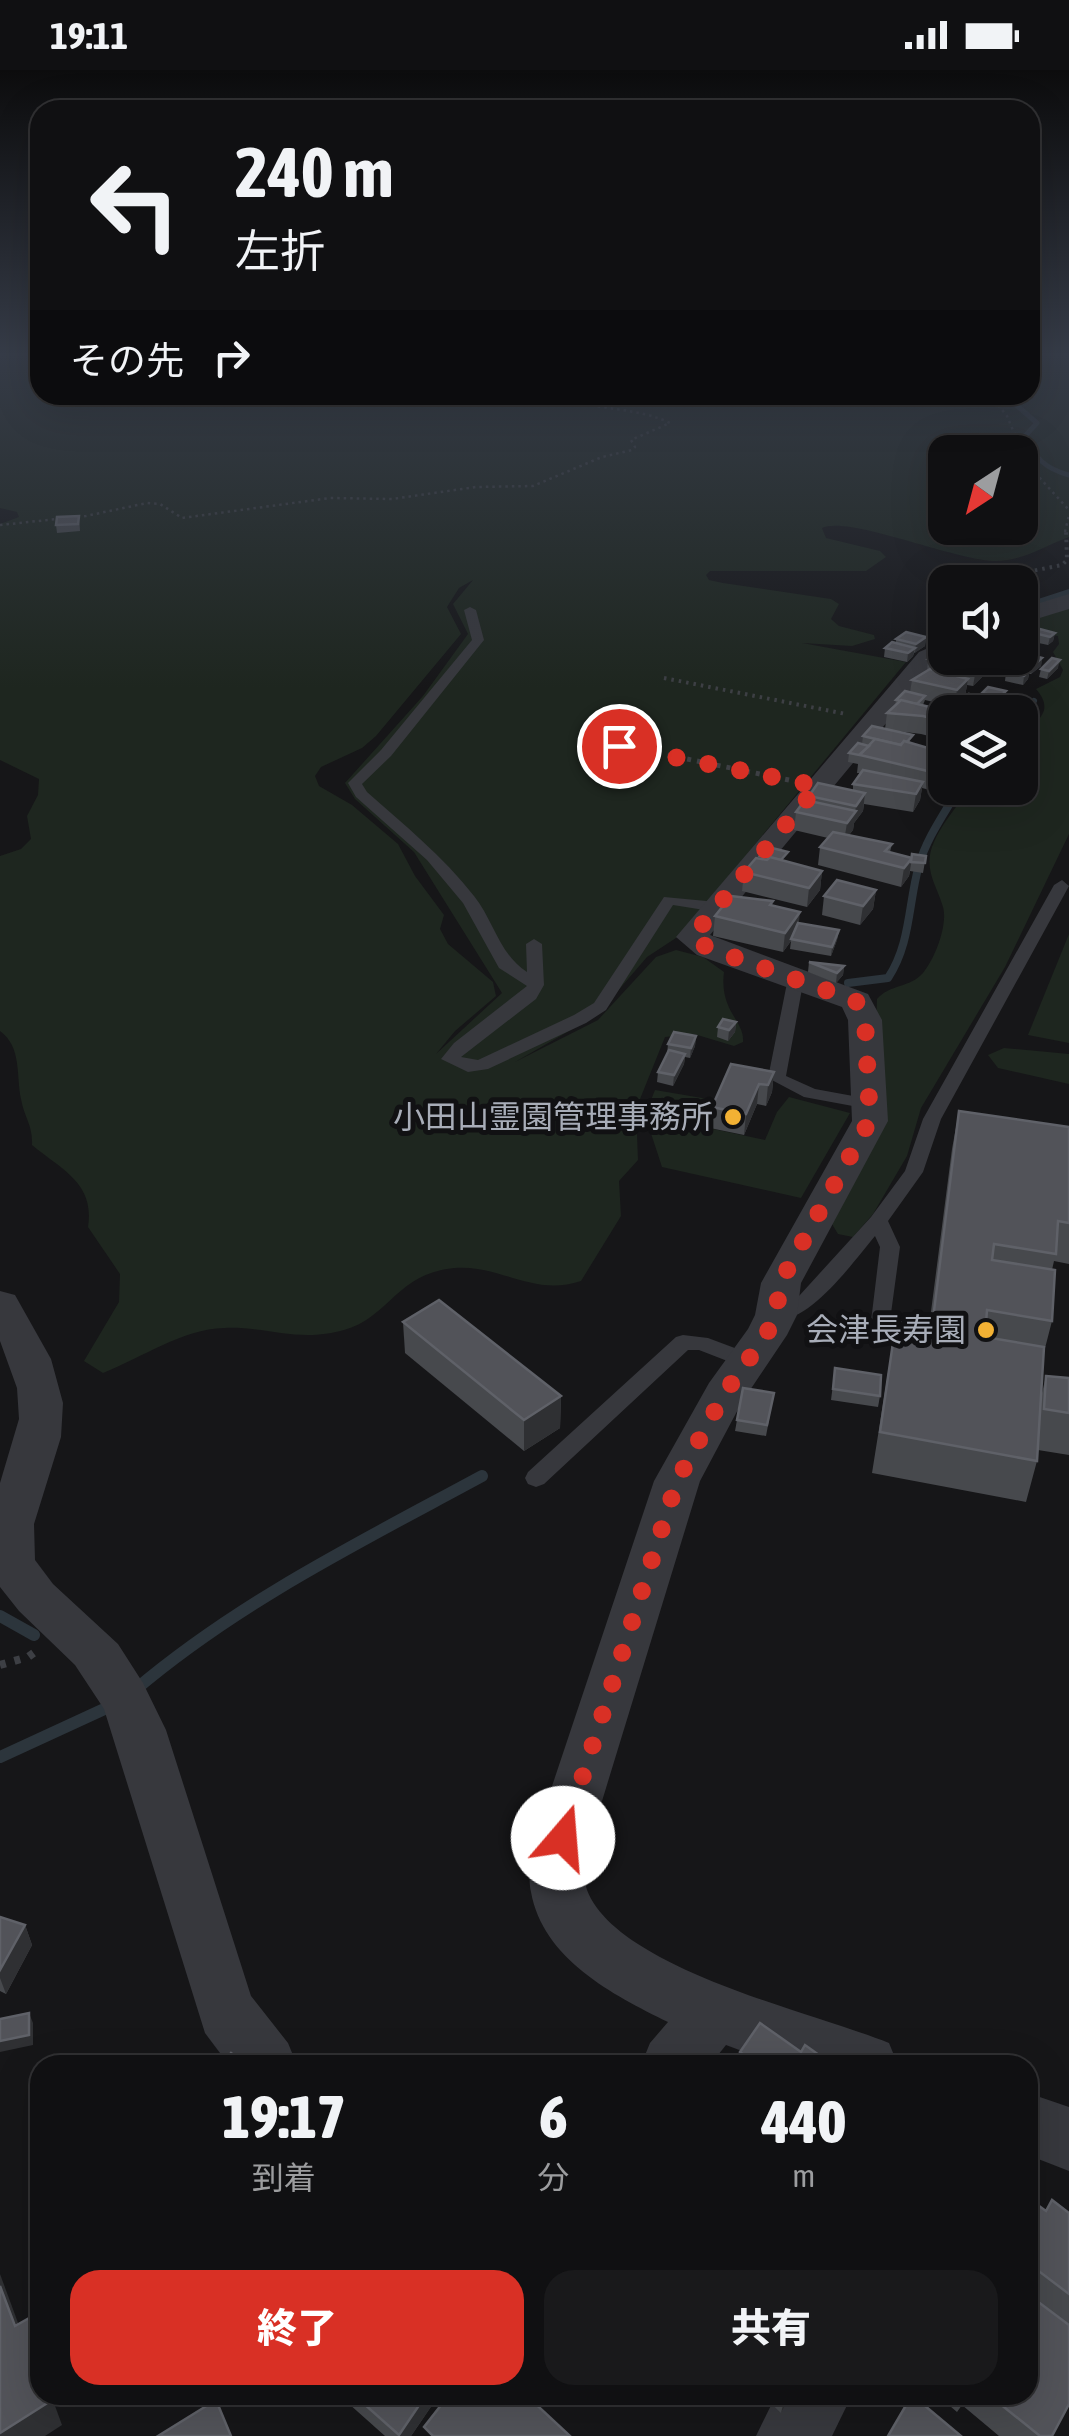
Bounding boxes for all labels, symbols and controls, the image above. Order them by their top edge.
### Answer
text: 19:11 [50,14,128,57]
text: 240 m [235,132,394,212]
icon: left [70,140,200,270]
text: 左折 [235,225,325,277]
icon: right [204,330,259,385]
text: その先 [70,339,184,382]
north arrow [928,435,1038,545]
map controls [928,435,1038,805]
button: sound [928,565,1038,675]
button: layers [928,695,1038,805]
pin [577,704,662,789]
icon: arrive [592,719,647,774]
place label: 小田山霊園管理事務所 [393,1098,713,1135]
marker: 小田山霊園管理事務所 [722,1106,744,1128]
place label: 会津長寿園 [806,1311,966,1348]
marker: 会津長寿園 [975,1319,997,1341]
position arrow [511,1786,615,1890]
text: 19:17 [222,2082,345,2151]
text: 6 [539,2082,568,2151]
text: 440 [761,2087,846,2156]
text: m [792,2157,815,2194]
text: 到着 [252,2159,316,2196]
text: 分 [537,2159,569,2196]
button: 終了 [70,2270,524,2385]
button: 共有 [544,2270,998,2385]

